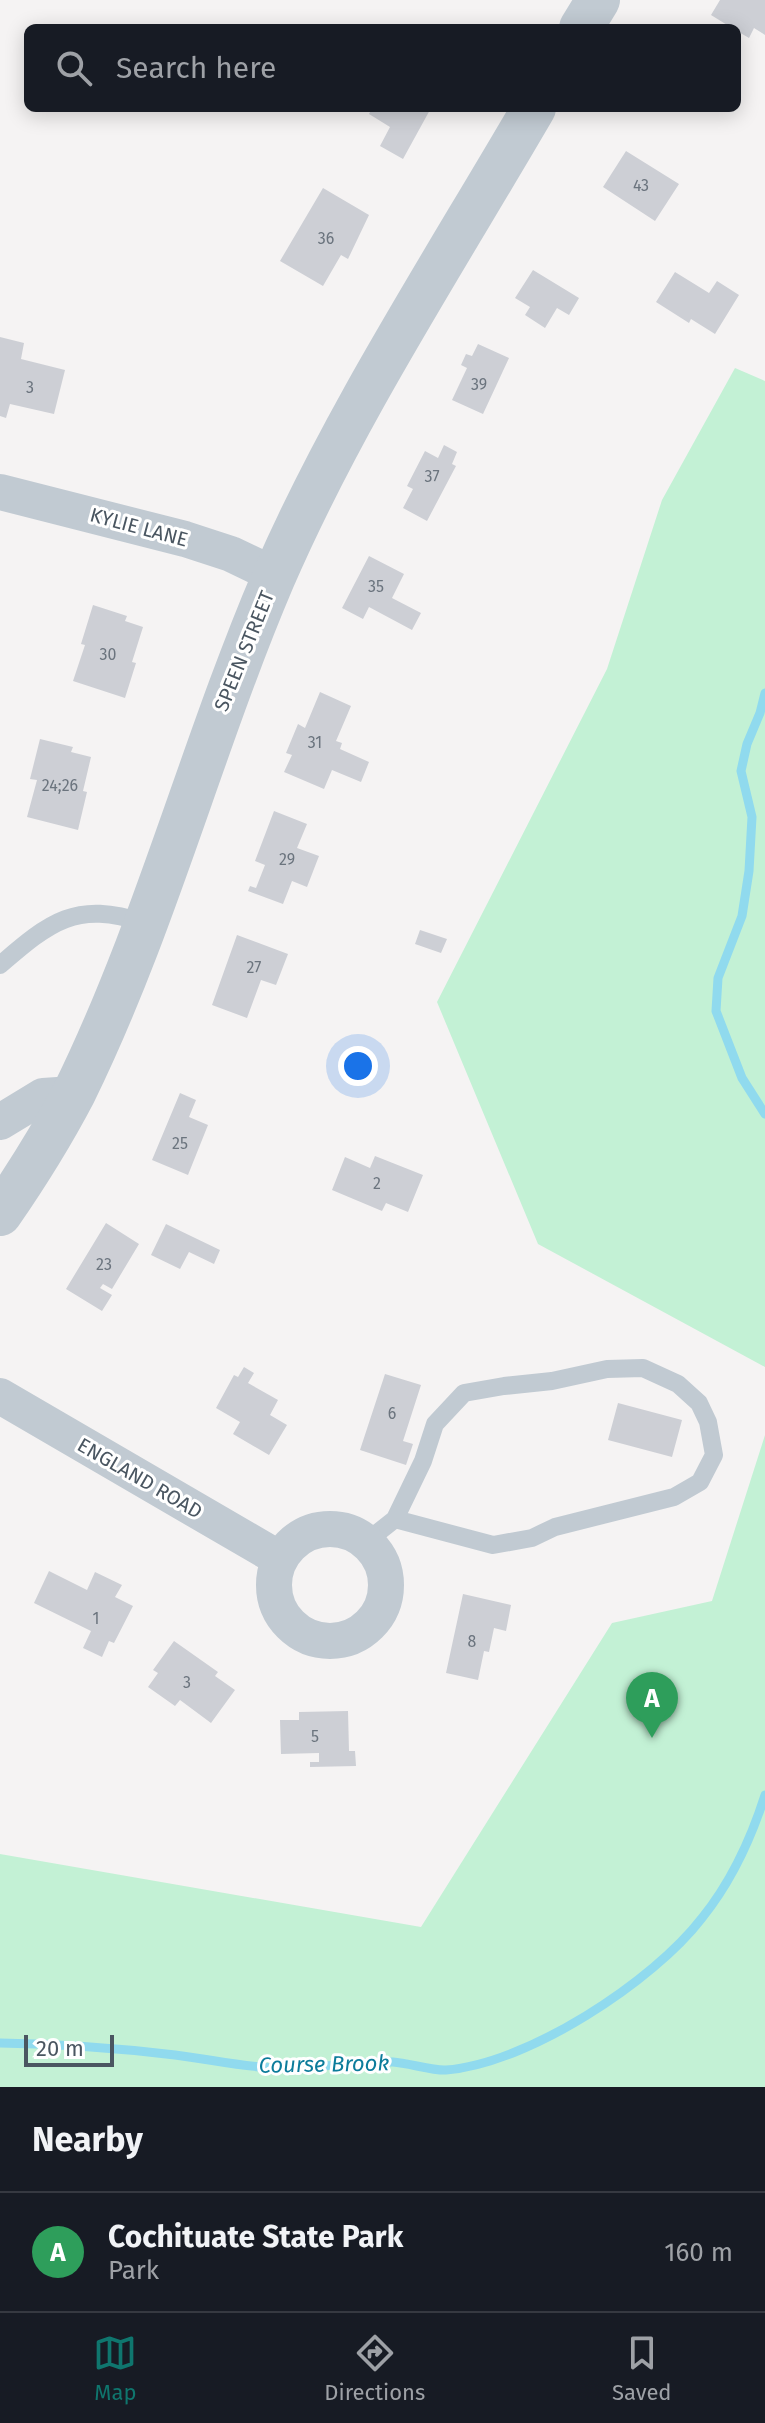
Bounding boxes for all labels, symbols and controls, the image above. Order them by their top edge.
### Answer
search box [24,24,741,112]
icon: search [52,46,96,90]
text: Search here [116,50,276,86]
house number: 43 [633,176,649,195]
house number: 36 [318,229,334,248]
house number: 39 [471,375,487,394]
house number: 3 [26,378,34,397]
house number: 37 [424,467,440,486]
street label: KYLIE LANE [87,502,191,552]
house number: 35 [368,577,384,596]
street label: SPEEN STREET [209,587,279,715]
house number: 30 [100,645,117,664]
house number: 31 [308,733,322,752]
house number: 24;26 [42,776,78,795]
house number: 29 [279,850,295,869]
house number: 27 [247,958,261,977]
your location [338,1046,378,1086]
house number: 25 [172,1134,188,1153]
house number: 2 [373,1174,381,1193]
house number: 23 [96,1255,112,1274]
house number: 6 [388,1404,396,1423]
street label: ENGLAND ROAD [73,1433,207,1523]
house number: 1 [93,1609,99,1628]
house number: 8 [468,1632,477,1651]
pin: A [626,1672,678,1738]
house number: 3 [183,1673,191,1692]
house number: 5 [311,1727,319,1746]
scale bar [24,2031,114,2067]
text: 20 m [36,2035,84,2062]
water label: Course Brook [258,2049,390,2079]
text: Nearby [32,2119,143,2160]
text: Cochituate State Park [108,2219,403,2255]
text: A [50,2237,66,2268]
text: 160 m [664,2237,733,2268]
text: Park [108,2255,159,2286]
tab: Map [93,2331,137,2406]
tab: Directions [324,2331,425,2406]
tab: Saved [612,2331,672,2406]

